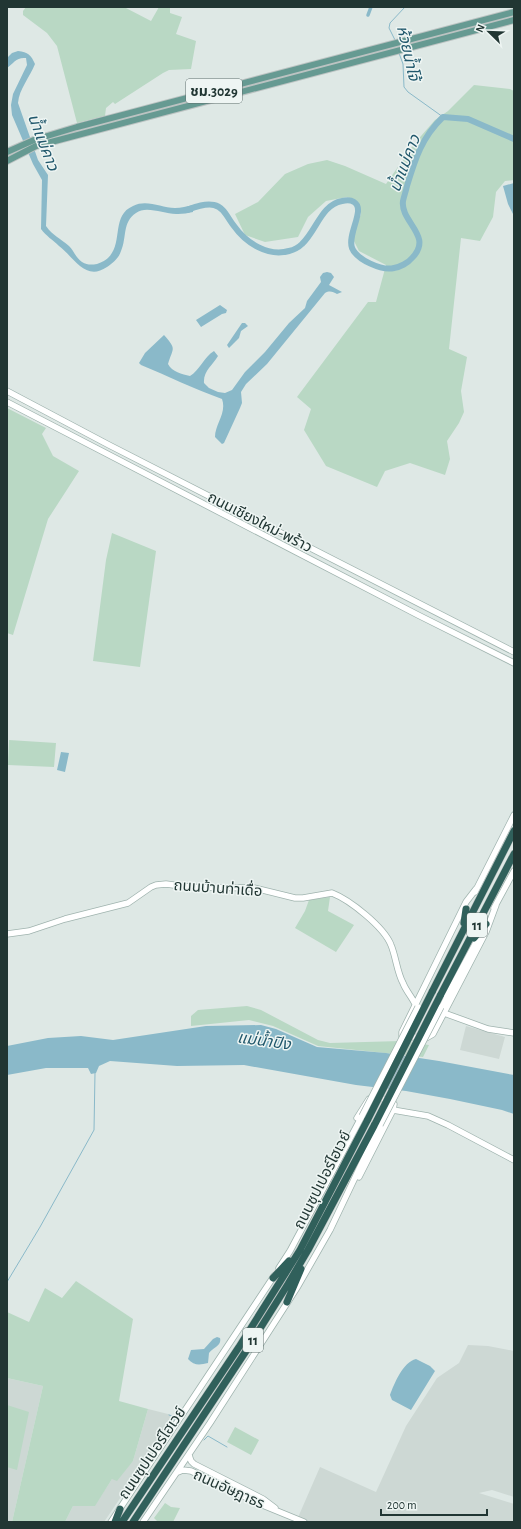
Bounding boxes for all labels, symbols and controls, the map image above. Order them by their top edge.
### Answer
north arrow [469,12,509,52]
water label: ห้วยน้ำโจ้ [394,23,427,84]
text: N [474,23,487,34]
road number: ชม.3029 [186,79,242,103]
water label: น้ำแม่คาว [25,110,65,174]
water label: น้ำแม่คาว [383,130,423,194]
street label: ถนนเชียงใหม่-พร้าว [205,488,315,555]
street label: ถนนบ้านท่าเดื่อ [173,874,263,899]
road number: 11 [467,913,487,937]
water label: แม่น้ำปิง [236,1025,293,1053]
street label: ถนนซุปเปอร์ไฮเวย์ [290,1128,354,1232]
road number: 11 [243,1328,263,1352]
street label: ถนนซุปเปอร์ไฮเวย์ [115,1404,190,1503]
street label: ถนนอัษฎาธร [191,1466,267,1512]
scale bar [381,1491,487,1517]
text: 200 m [387,1499,417,1511]

